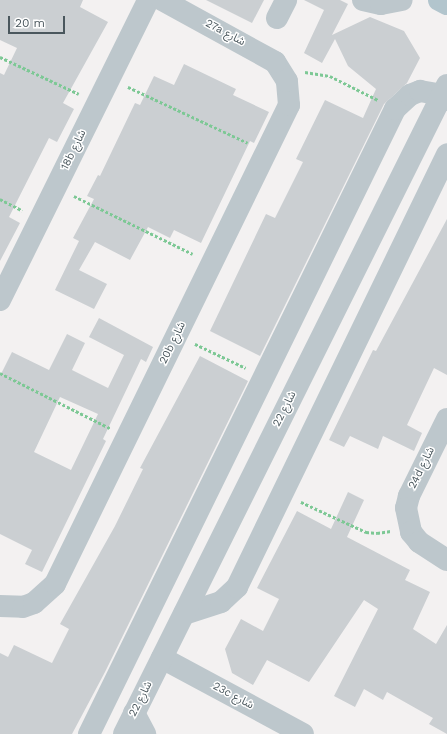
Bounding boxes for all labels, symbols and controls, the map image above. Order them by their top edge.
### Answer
scale bar [10,8,67,34]
text: 20 m [15,16,45,30]
street label: 27a شارع [203,17,247,49]
street label: 18b شارع [59,128,89,172]
street label: 20b شارع [157,320,189,366]
street label: شارع 22 [270,389,300,429]
street label: 24d شارع [406,445,438,491]
street label: شارع 22 [126,679,156,719]
street label: 23c شارع [210,680,256,712]

